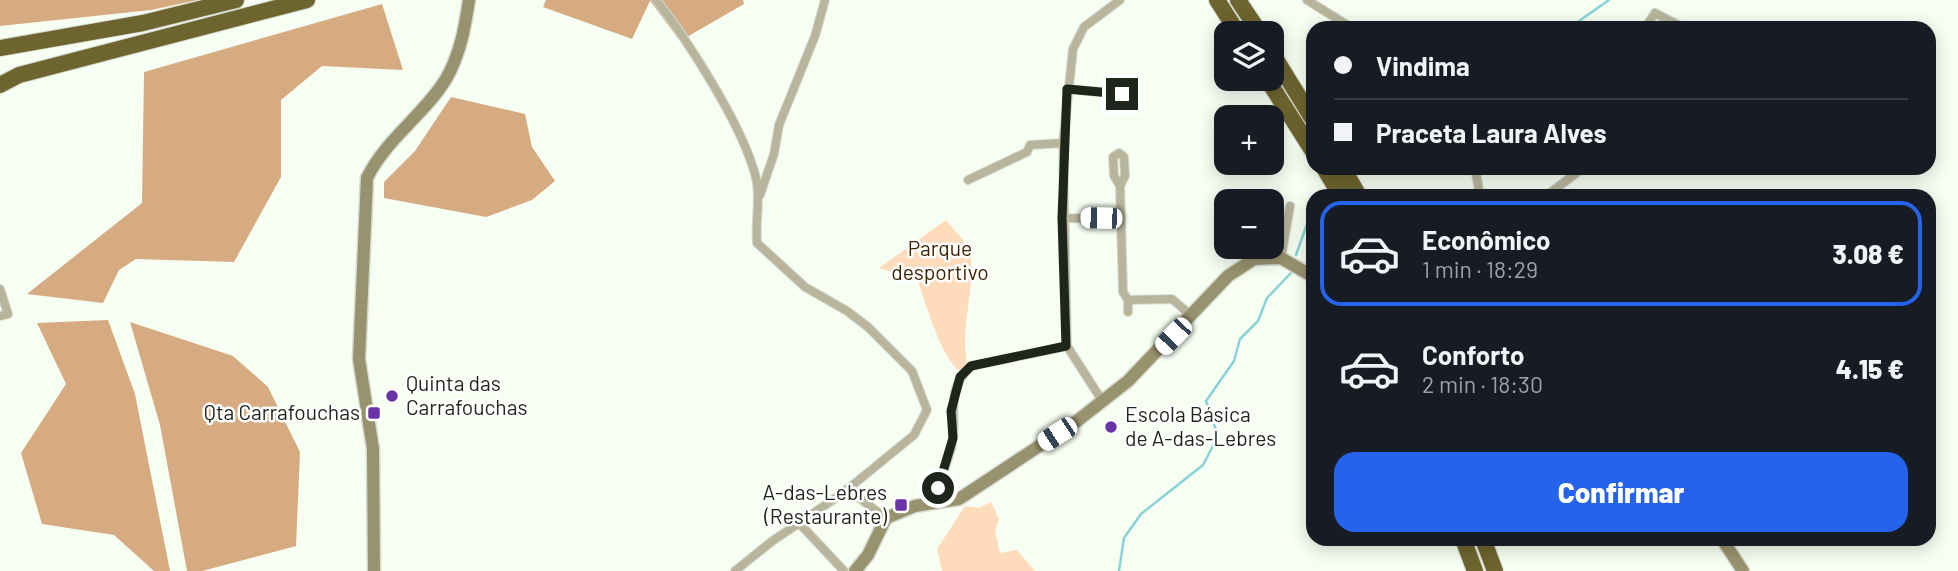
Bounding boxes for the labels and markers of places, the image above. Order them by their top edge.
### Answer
place label: Quinta das Carrafouchas [406,370,528,419]
marker: Quinta das Carrafouchas [384,388,400,404]
place label: Qta Carrafouchas [204,399,360,424]
place label: Escola Básica de A-das-Lebres [1125,401,1276,450]
marker: Qta Carrafouchas [366,405,382,421]
marker: Escola Básica de A-das-Lebres [1103,419,1119,435]
place label: A-das-Lebres (Restaurante) [762,479,888,528]
marker: A-das-Lebres (Restaurante) [893,497,909,513]

